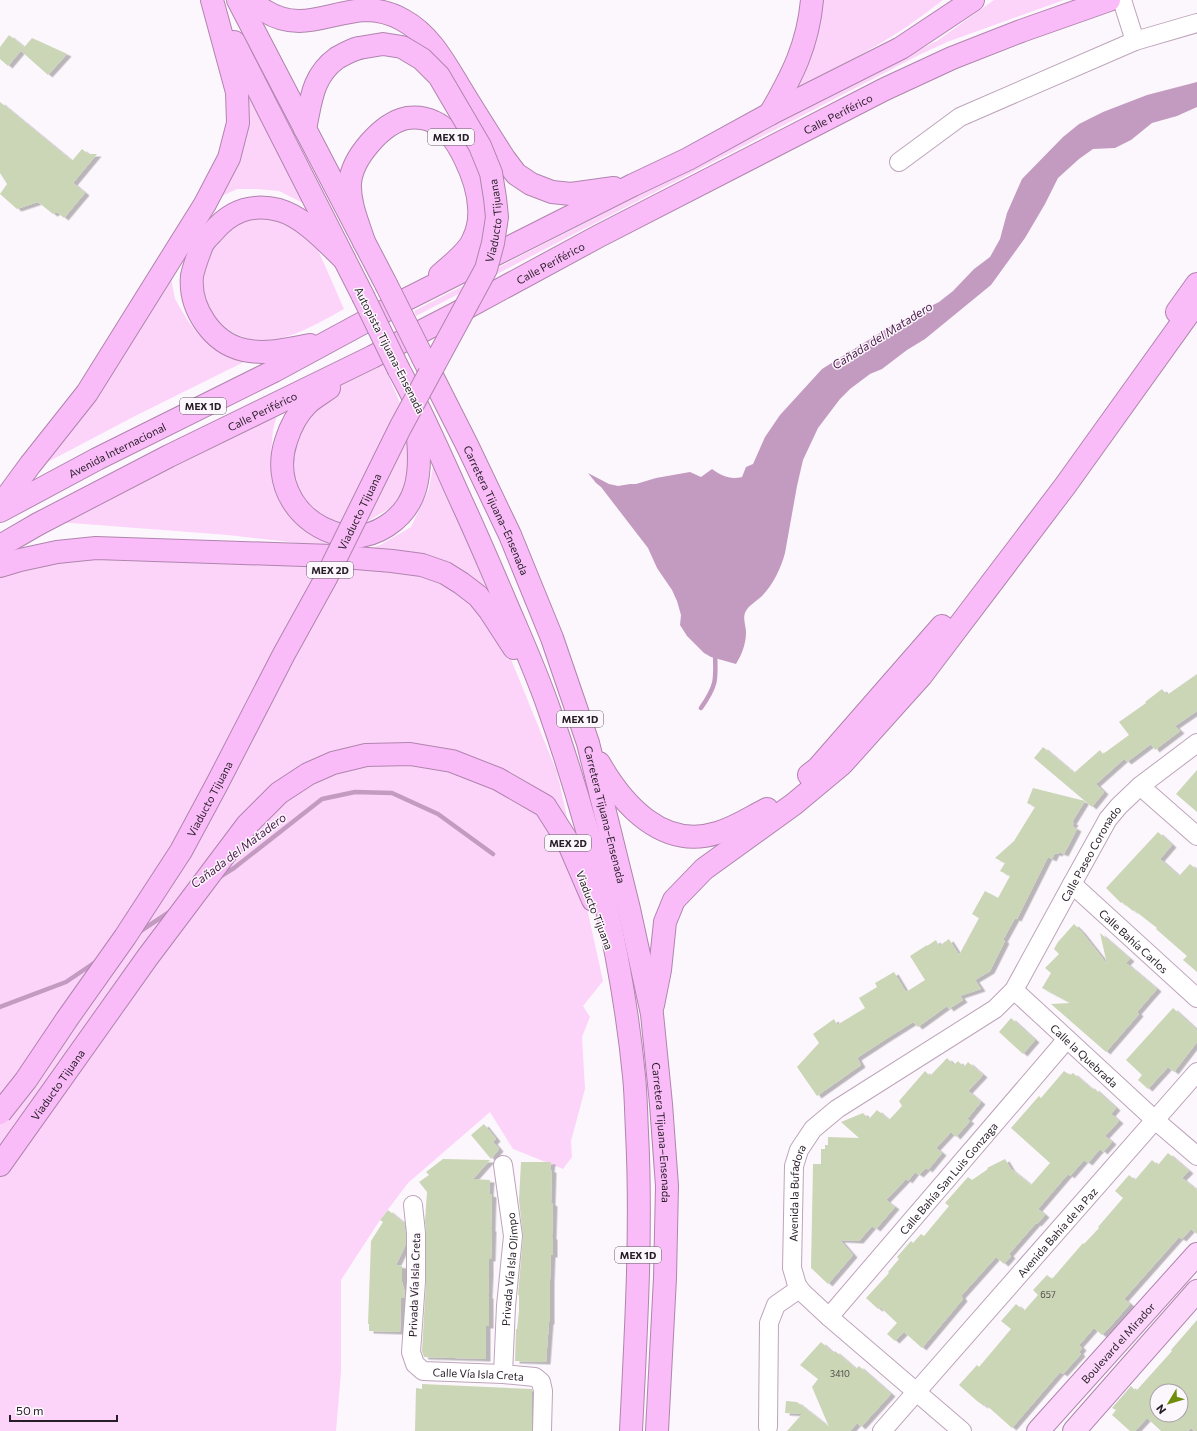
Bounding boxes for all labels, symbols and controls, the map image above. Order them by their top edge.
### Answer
street label: Calle Periférico [801,90,875,136]
road number: MEX 1D [428,129,474,145]
street label: Viaducto Tijuana [482,178,504,264]
street label: Calle Periférico [514,239,587,286]
street label: Autopista Tijuana-Ensenada [352,285,428,415]
water label: Cañada del Matadero [829,298,935,372]
street label: Calle Periférico [225,388,299,433]
road number: MEX 1D [180,398,226,414]
street label: Avenida Internacional [66,419,168,480]
street label: Carretera Tijuana–Ensenada [462,443,532,577]
street label: Viaducto Tijuana [334,471,383,552]
road number: MEX 2D [307,562,353,578]
road number: MEX 1D [557,711,603,727]
street label: Carretera Tijuana–Ensenada [582,744,629,884]
street label: Viaducto Tijuana [184,758,234,839]
street label: Calle Paseo Coronado [1057,802,1124,904]
water label: Cañada del Matadero [188,810,288,890]
road number: MEX 2D [545,835,591,851]
street label: Viaducto Tijuana [574,869,616,951]
street label: Calle Bahía Carlos [1097,906,1171,975]
street label: Calle la Quebrada [1048,1021,1121,1089]
street label: Viaducto Tijuana [28,1046,87,1122]
street label: Carretera Tijuana–Ensenada [650,1062,674,1203]
street label: Calle Bahía San Luis Gonzaga [896,1119,1000,1237]
street label: Avenida la Bufadora [786,1141,808,1242]
street label: Avenida Bahía de la Paz [1014,1184,1100,1279]
street label: Privada Vía Isla Olimpo [499,1211,520,1326]
street label: Privada Vía Isla Creta [406,1233,422,1337]
road number: MEX 1D [615,1247,661,1263]
house number: 657 [1040,1289,1056,1300]
street label: Boulevard el Mirador [1078,1299,1157,1385]
street label: Calle Vía Isla Creta [432,1365,525,1382]
house number: 3410 [830,1368,850,1379]
north arrow [1149,1383,1189,1423]
scale bar [10,1397,117,1423]
text: N [1153,1402,1168,1417]
text: 50 m [16,1403,44,1417]

